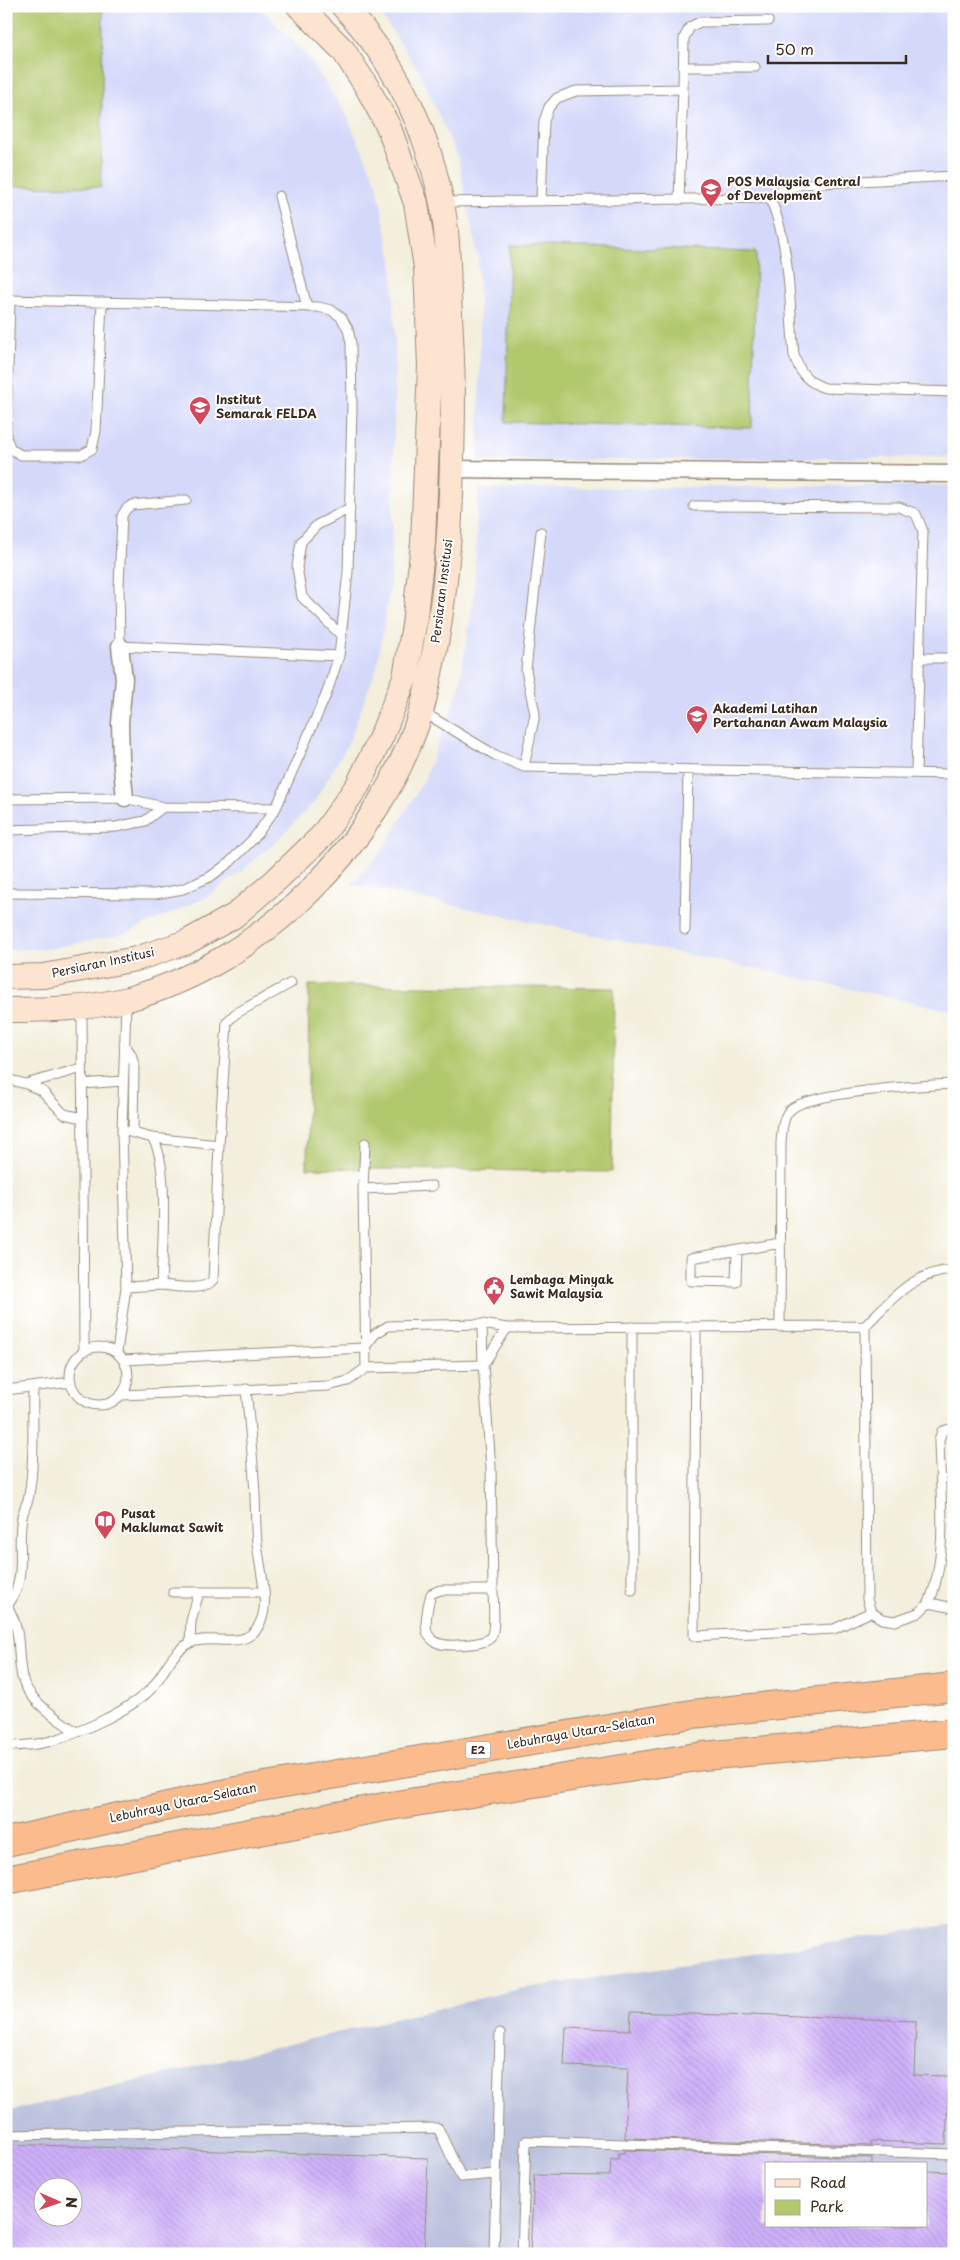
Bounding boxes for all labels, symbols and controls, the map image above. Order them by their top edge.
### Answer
scale bar [768,32,905,64]
text: 50 m [775,37,814,60]
place label: POS Malaysia Central of Development [727,172,861,204]
school or university icon: POS Malaysia Central of Development [699,177,723,208]
place label: Institut Semarak FELDA [216,390,317,422]
school or university icon: Institut Semarak FELDA [188,395,212,426]
street label: Persiaran Institusi [426,538,456,644]
place label: Akademi Latihan Pertahanan Awam Malaysia [713,699,888,731]
school or university icon: Akademi Latihan Pertahanan Awam Malaysia [685,704,709,735]
street label: Persiaran Institusi [50,942,156,982]
place label: Lembaga Minyak Sawit Malaysia [510,1270,614,1302]
public building icon: Lembaga Minyak Sawit Malaysia [482,1275,506,1306]
place label: Pusat Maklumat Sawit [121,1504,224,1536]
library icon: Pusat Maklumat Sawit [93,1509,117,1540]
street label: Lebuhraya Utara–Selatan [506,1709,656,1753]
road number: E2 [466,1742,490,1758]
street label: Lebuhraya Utara–Selatan [108,1778,258,1826]
legend [765,2162,928,2228]
text: Road [810,2170,846,2193]
north arrow [32,2178,82,2228]
text: Park [810,2194,844,2217]
text: N [61,2197,82,2208]

